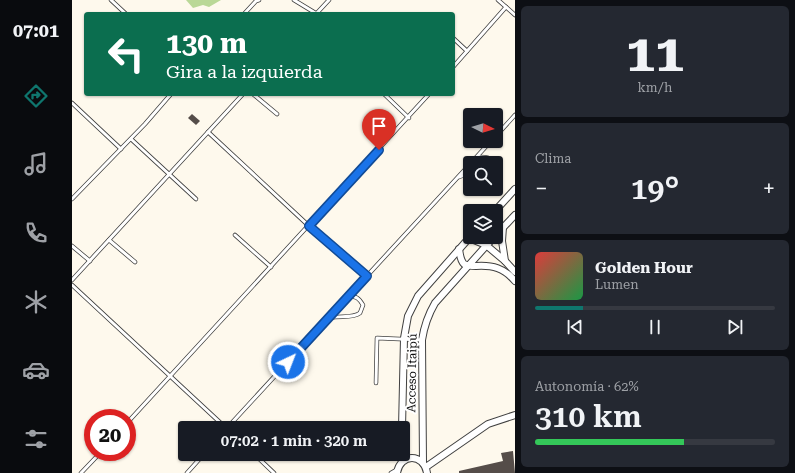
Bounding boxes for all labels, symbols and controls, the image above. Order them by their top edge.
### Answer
text: 07:01 [13,20,59,41]
text: 11 [626,23,684,84]
text: 130 m [166,27,247,60]
icon: left [100,28,152,80]
text: Gira a la izquierda [166,61,322,82]
text: km/h [638,80,672,95]
icon: directions [22,82,50,110]
north arrow [463,108,503,148]
map controls [463,108,503,244]
pin [362,109,396,150]
icon: arrive [368,115,390,137]
icon: music [22,150,50,178]
text: Clima [535,151,571,166]
button: search [463,156,503,196]
text: 19° [631,171,679,206]
text: − [535,176,547,201]
text: + [763,176,775,201]
button: layers [463,204,503,244]
icon: phone [22,219,50,247]
text: Golden Hour [595,259,693,277]
text: Lumen [595,277,639,292]
icon: climate [22,288,50,316]
icon: previous [564,316,586,338]
icon: pause [644,316,666,338]
icon: next [724,316,746,338]
street label: Acceso Itaipú [404,333,420,413]
position arrow [267,341,309,383]
icon: car [22,356,50,384]
text: Autonomía · 62% [535,379,639,394]
text: 310 km [535,399,642,434]
speed limit sign: 20 [84,409,136,461]
icon: filters [22,425,50,453]
text: 07:02 · 1 min · 320 m [221,432,367,450]

